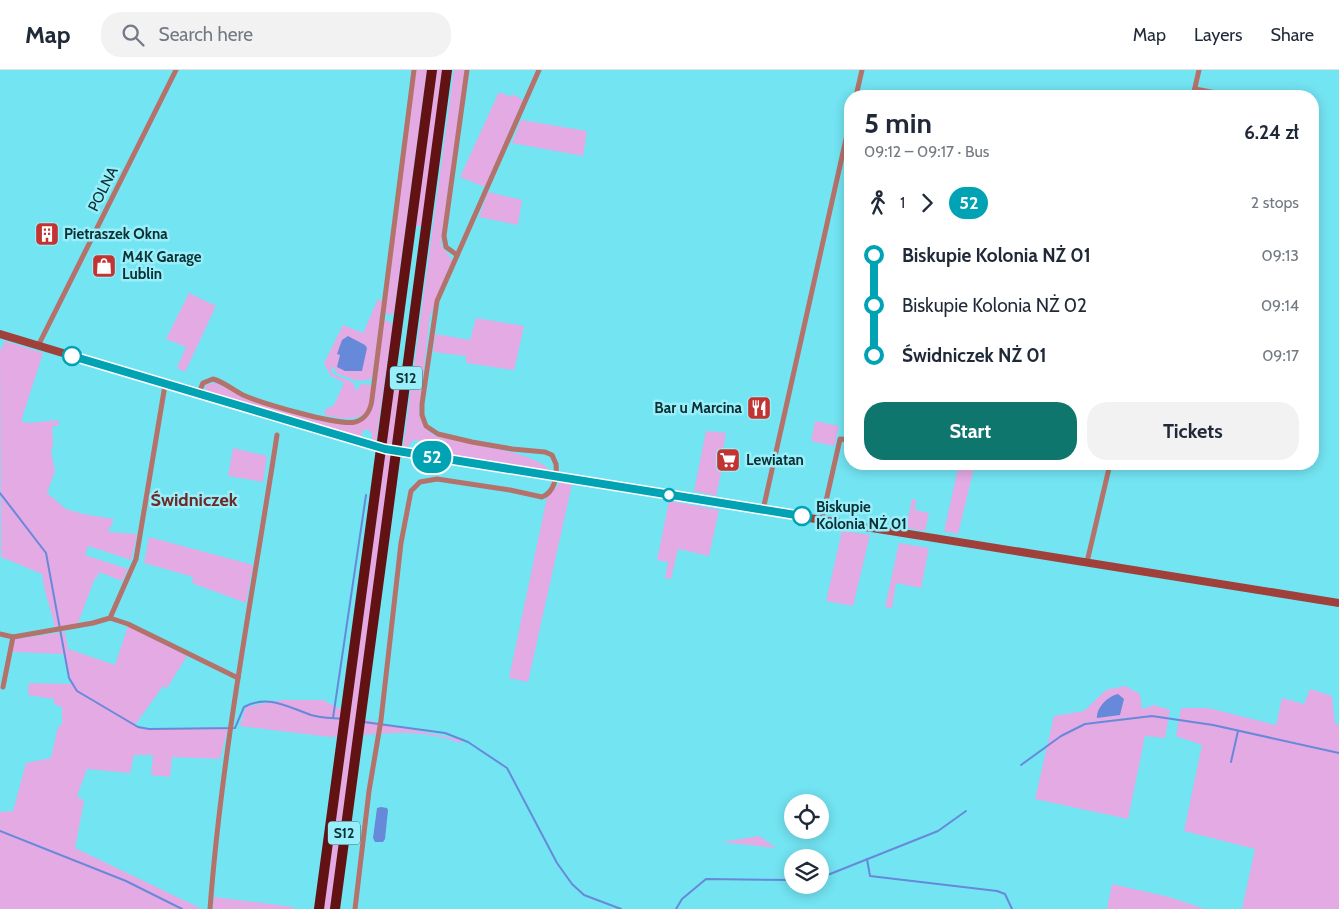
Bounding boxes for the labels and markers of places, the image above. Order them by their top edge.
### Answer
building icon: Pietraszek Okna [34,221,60,247]
place label: Pietraszek Okna [64,225,168,243]
place label: M4K Garage Lublin [122,248,202,283]
shop icon: M4K Garage Lublin [91,253,117,279]
unlabelled marker [62,346,82,366]
restaurant icon: Bar u Marcina [746,395,772,421]
place label: Bar u Marcina [654,399,743,417]
supermarket icon: Lewiatan [715,447,741,473]
place label: Lewiatan [746,451,804,469]
unlabelled marker [662,488,676,502]
place label: Biskupie Kolonia NŻ 01 [816,498,907,533]
marker: Biskupie Kolonia NŻ 01 [792,506,812,526]

